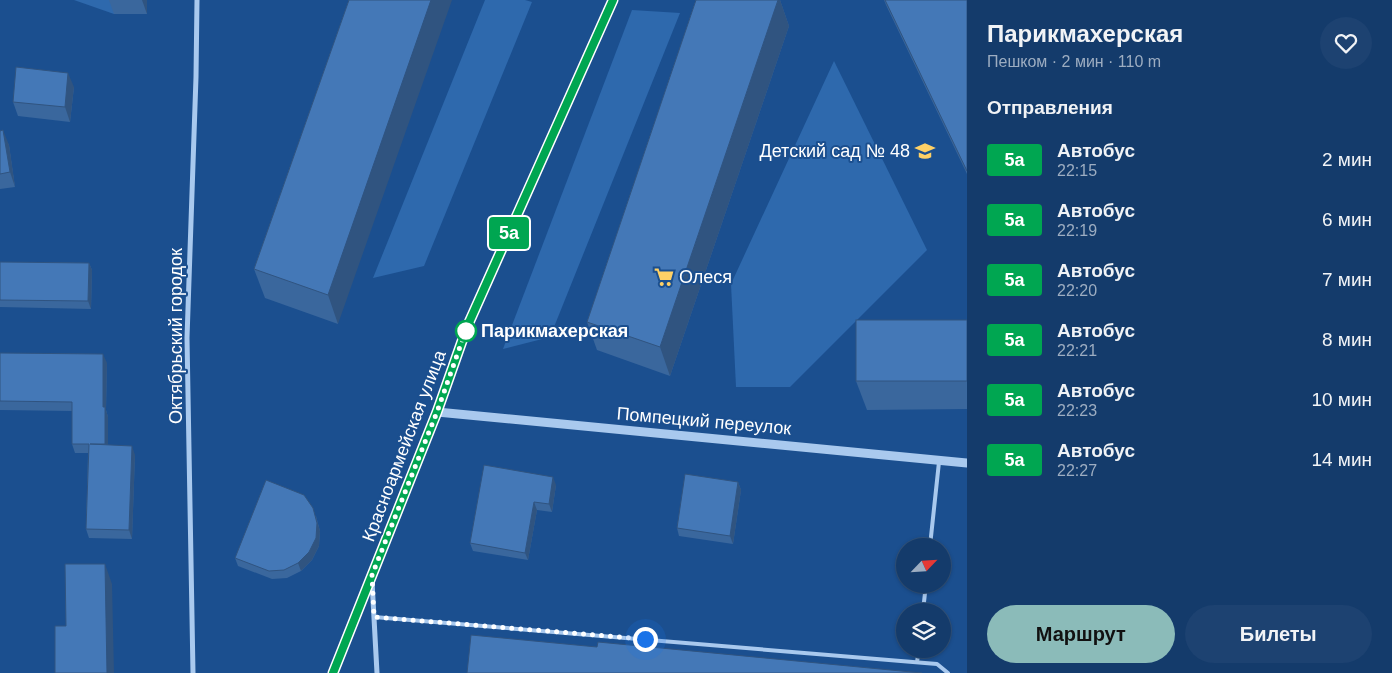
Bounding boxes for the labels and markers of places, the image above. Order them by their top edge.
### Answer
school or university icon: Детский сад № 48 [914,140,936,162]
place label: Детский сад № 48 [760,141,910,161]
supermarket icon: Олеся [653,266,675,288]
place label: Олеся [679,267,732,287]
marker: Парикмахерская [455,320,477,342]
place label: Парикмахерская [481,321,628,341]

